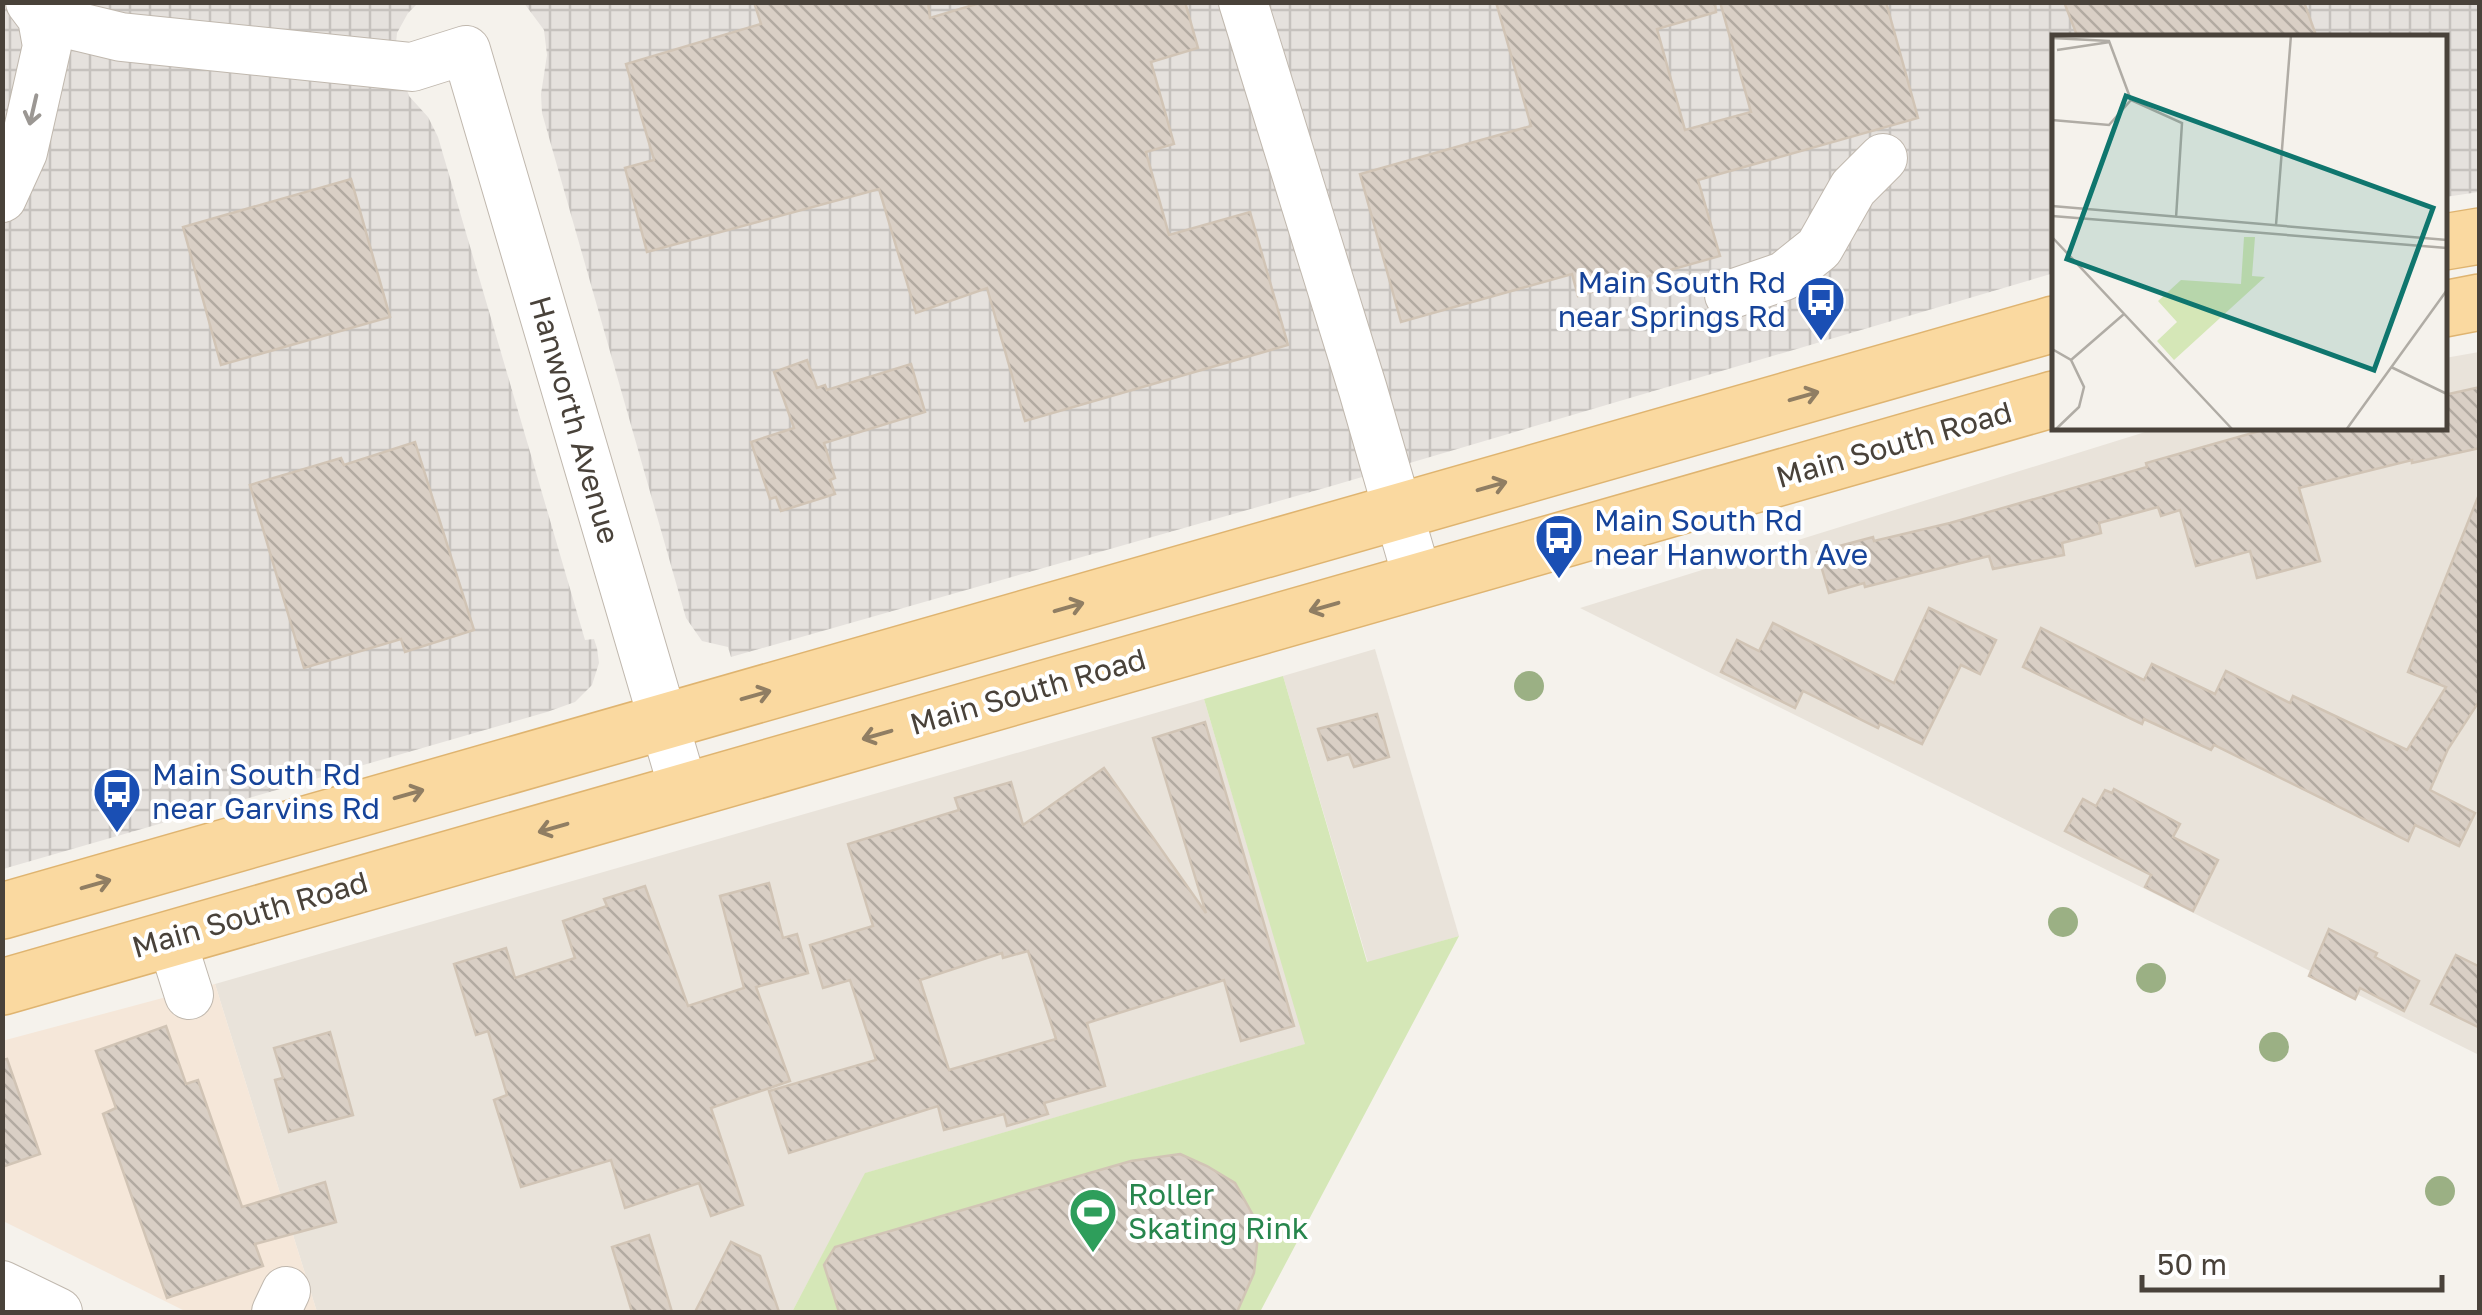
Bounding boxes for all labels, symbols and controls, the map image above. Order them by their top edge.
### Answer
inset map [2052,35,2447,430]
one-way arrow [23,93,41,125]
place label: Main South Rd near Springs Rd [1558,264,1786,334]
bus stop icon: Main South Rd near Springs Rd [1795,274,1847,342]
street label: Hanworth Avenue [522,292,628,548]
one-way arrow [1788,386,1819,404]
street label: Main South Road [1772,393,2016,495]
one-way arrow [1476,476,1507,494]
place label: Main South Rd near Hanworth Ave [1594,502,1868,572]
bus stop icon: Main South Rd near Hanworth Ave [1533,512,1585,580]
one-way arrow [1053,597,1084,615]
one-way arrow [1309,599,1340,617]
street label: Main South Road [906,640,1150,742]
one-way arrow [740,685,771,704]
one-way arrow [862,727,893,746]
place label: Main South Rd near Garvins Rd [152,756,380,826]
bus stop icon: Main South Rd near Garvins Rd [91,766,143,834]
one-way arrow [393,784,424,802]
one-way arrow [537,820,569,839]
street label: Main South Road [128,863,372,965]
one-way arrow [80,874,111,892]
place label: Roller Skating Rink [1128,1176,1309,1246]
sports icon: Roller Skating Rink [1067,1186,1119,1254]
scale bar [2142,1230,2442,1292]
text: 50 m [2157,1246,2227,1282]

